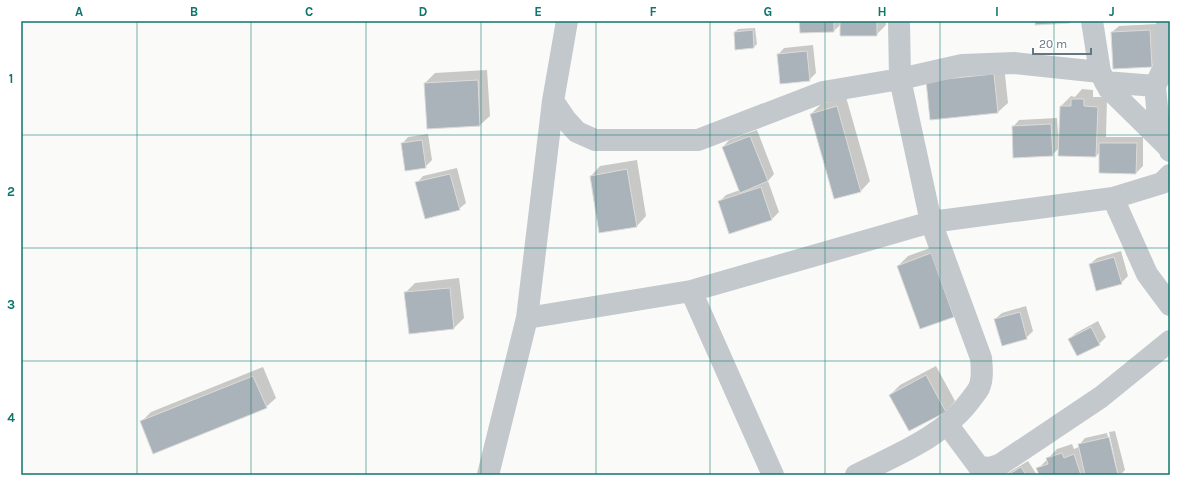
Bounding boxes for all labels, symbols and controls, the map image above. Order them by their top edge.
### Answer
text: A [75,4,83,19]
text: B [190,4,198,19]
text: C [305,4,313,19]
text: D [419,4,428,19]
text: E [534,4,542,19]
text: F [649,4,657,19]
text: G [764,4,772,19]
text: H [877,4,887,19]
text: I [995,4,999,19]
text: J [1109,4,1115,19]
scale bar [1033,30,1091,56]
text: 20 m [1039,37,1067,51]
text: 1 [9,71,13,86]
text: 2 [7,184,15,199]
text: 3 [7,297,15,312]
text: 4 [7,410,15,425]

